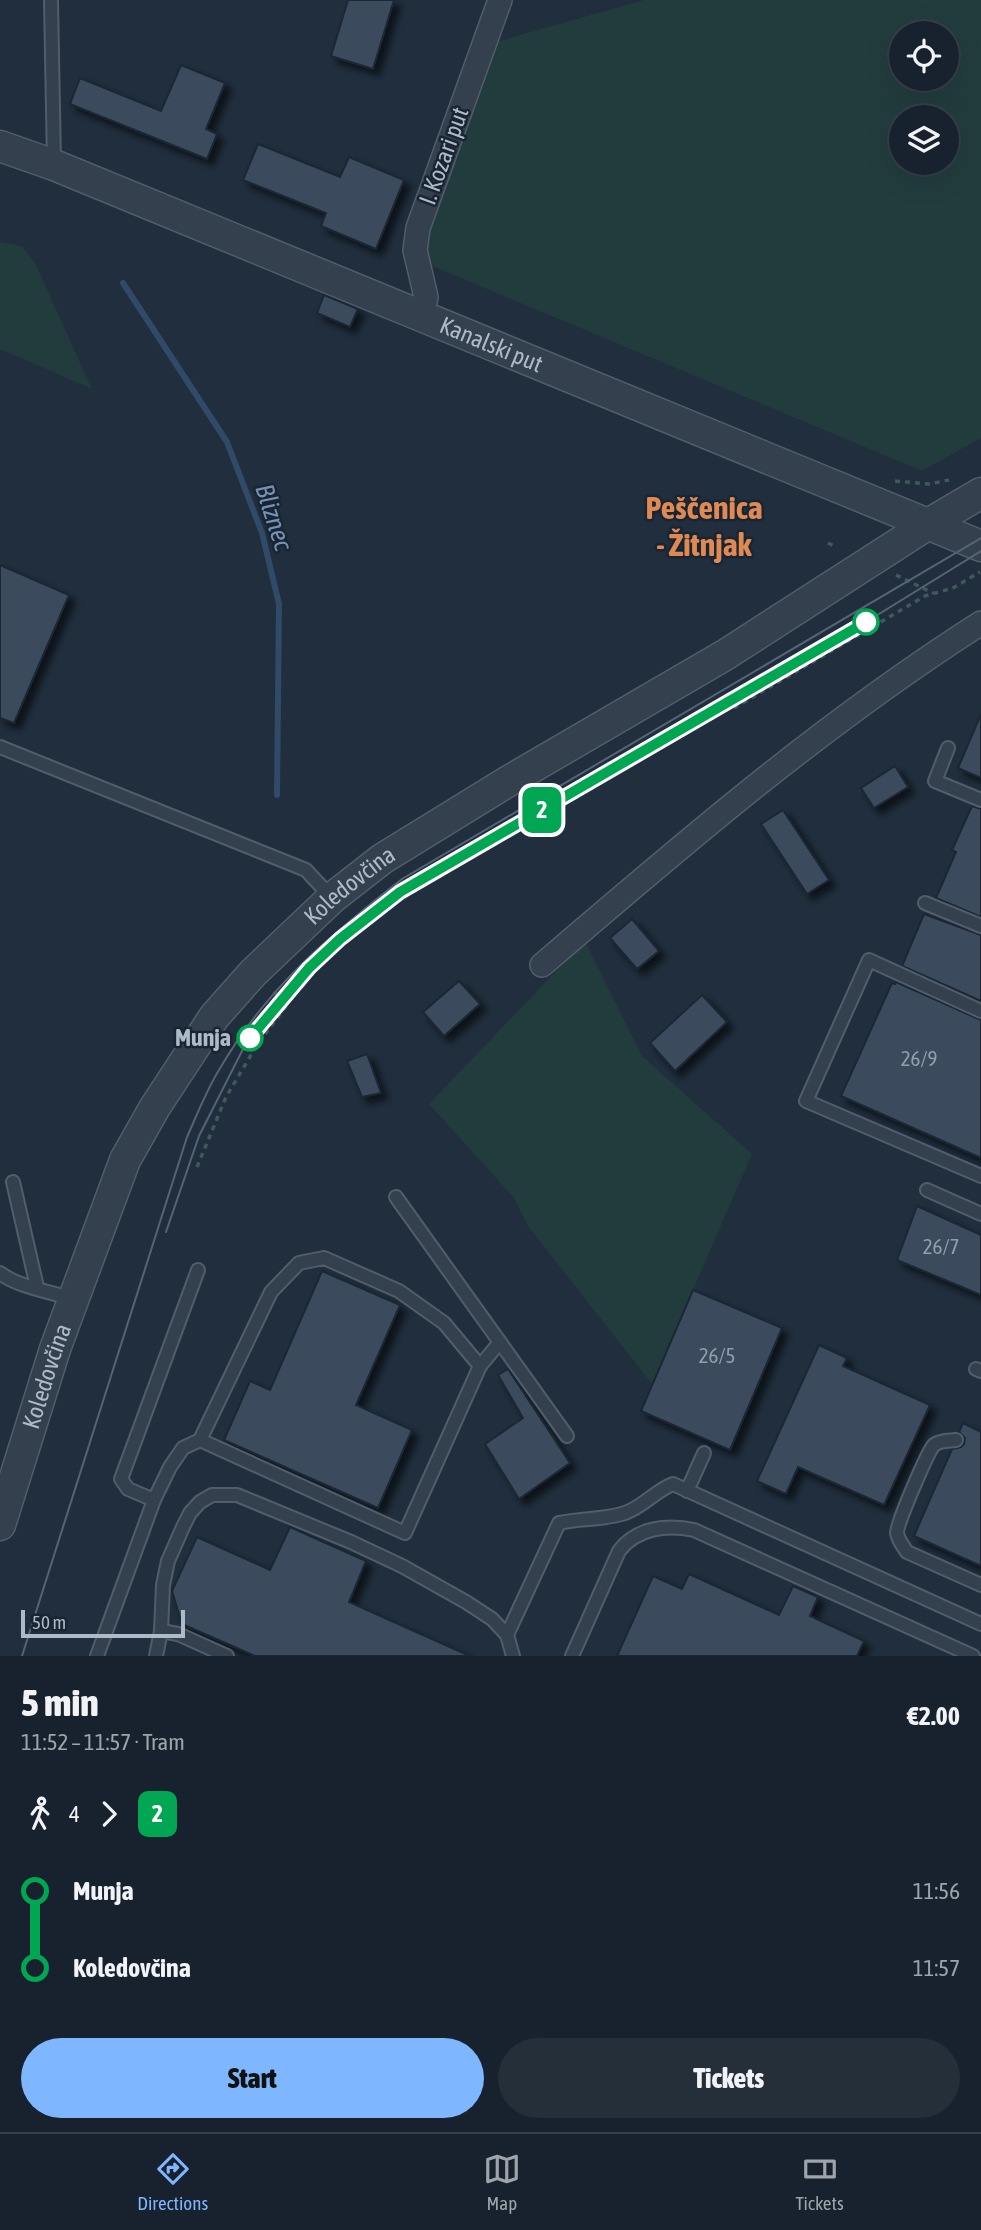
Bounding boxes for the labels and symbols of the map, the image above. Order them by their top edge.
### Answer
street label: I. Kozari put [413,103,474,208]
street label: Kanalski put [436,311,547,377]
water label: Bliznec [249,480,299,555]
district label: Peščenica - Žitnjak [645,489,763,563]
unlabelled marker [853,609,879,635]
line badge: 2 [519,787,565,833]
street label: Koledovčina [299,840,400,930]
place label: Munja [175,1024,231,1051]
marker: Munja [237,1025,263,1051]
house number: 26/9 [901,1046,937,1070]
house number: 26/7 [923,1234,959,1258]
street label: Koledovčina [17,1320,76,1432]
house number: 26/5 [699,1343,735,1367]
scale bar [21,1607,186,1639]

